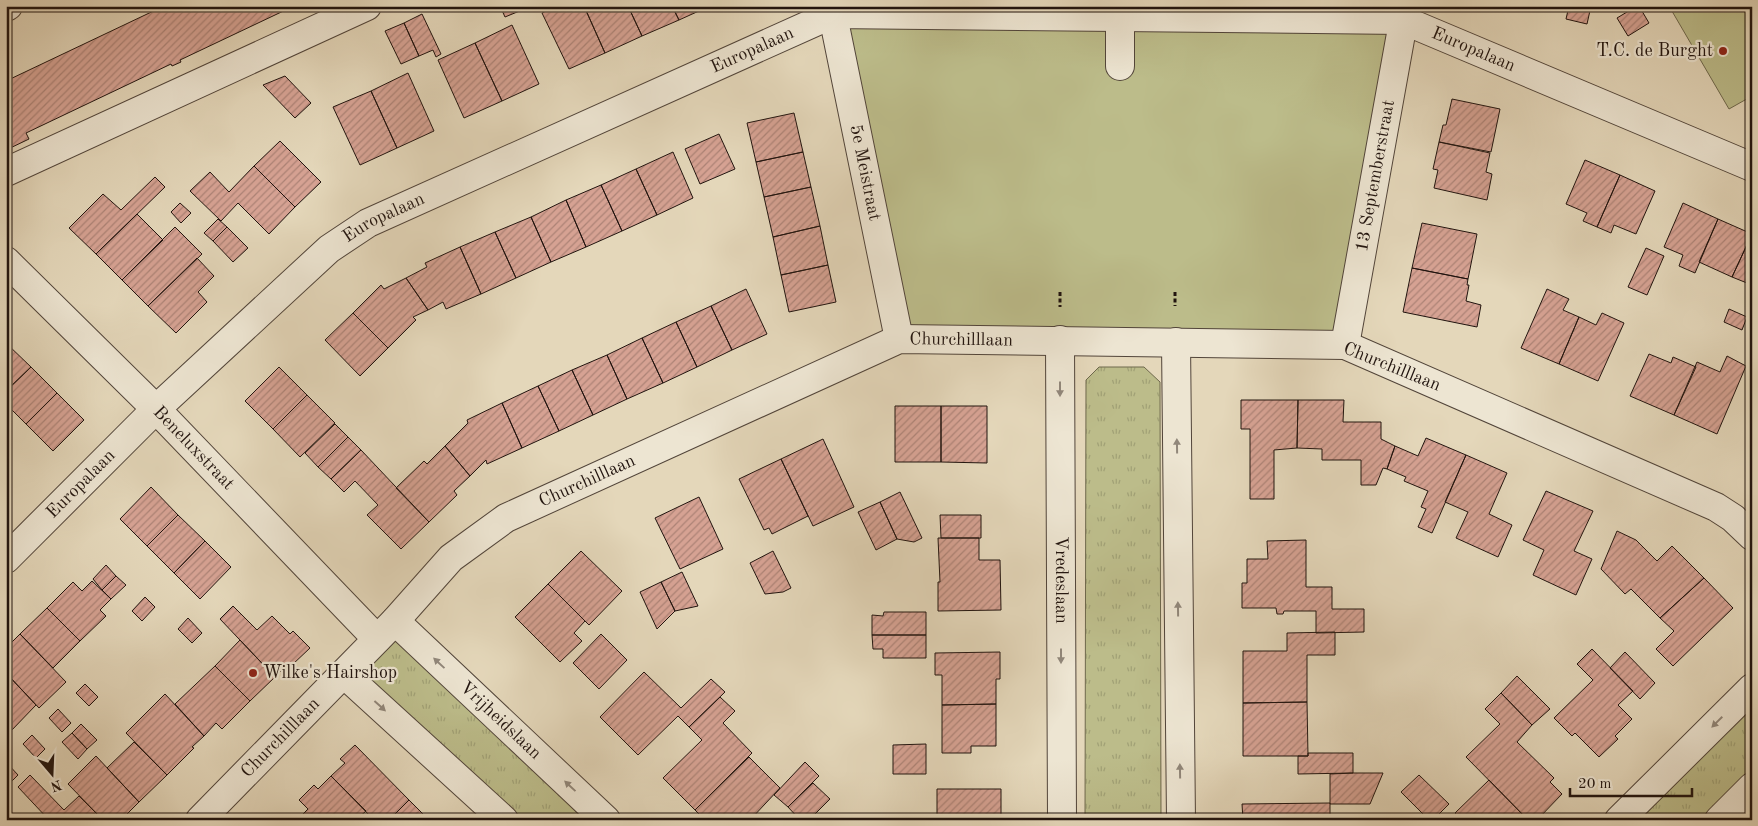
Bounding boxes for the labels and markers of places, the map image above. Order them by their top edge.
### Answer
place label: T.C. de Burght [1596,42,1713,60]
marker: T.C. de Burght [1717,45,1729,57]
place label: Wilke's Hairshop [263,664,397,682]
marker: Wilke's Hairshop [247,667,259,679]

